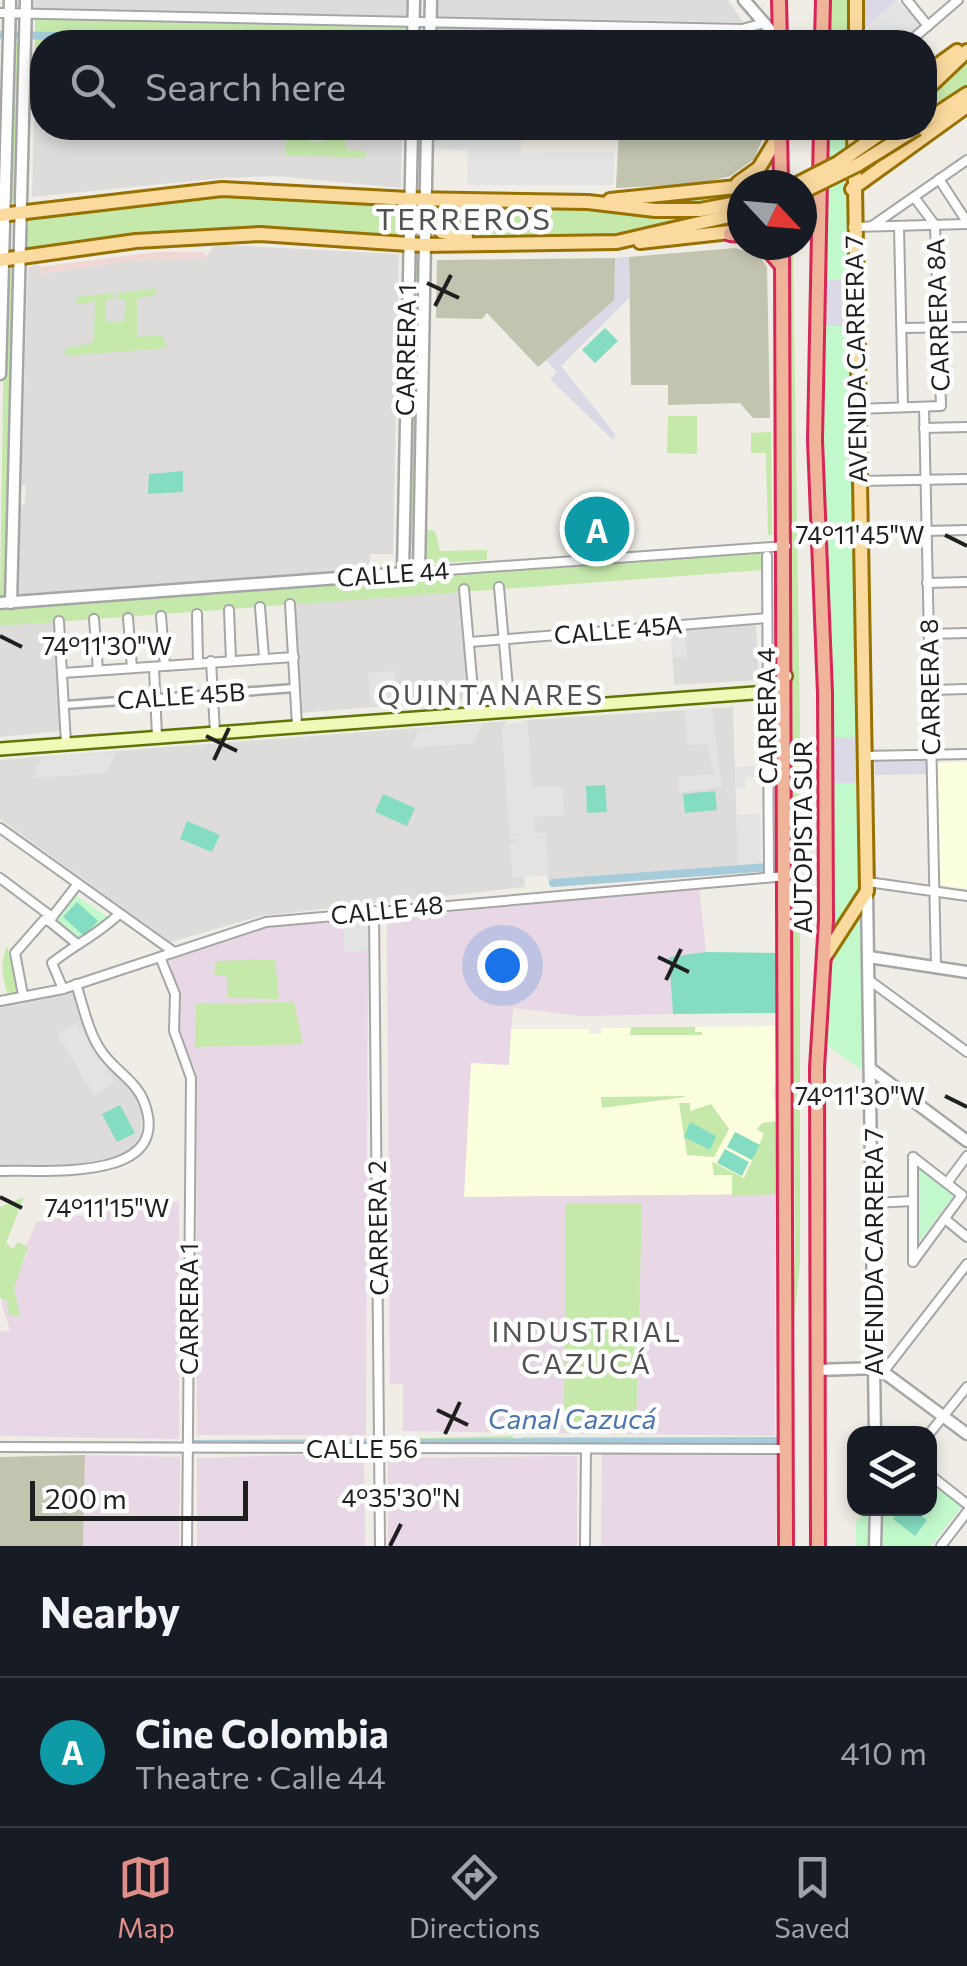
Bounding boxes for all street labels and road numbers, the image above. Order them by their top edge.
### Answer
street label: AVENIDA CARRERA 7 [838,235,872,483]
street label: CARRERA 8A [919,238,955,392]
street label: CARRERA 1 [389,284,421,416]
street label: CALLE 44 [336,554,450,592]
street label: CALLE 45A [553,608,683,650]
street label: CARRERA 8 [913,618,945,756]
street label: CARRERA 4 [750,648,782,785]
street label: CALLE 45B [116,676,246,714]
street label: AUTOPISTA SUR [787,740,817,934]
street label: CALLE 48 [329,888,445,930]
street label: AVENIDA CARRERA 7 [858,1128,888,1376]
street label: CARRERA 2 [361,1160,393,1296]
street label: CARRERA 1 [173,1243,203,1375]
street label: CALLE 56 [306,1433,418,1463]

